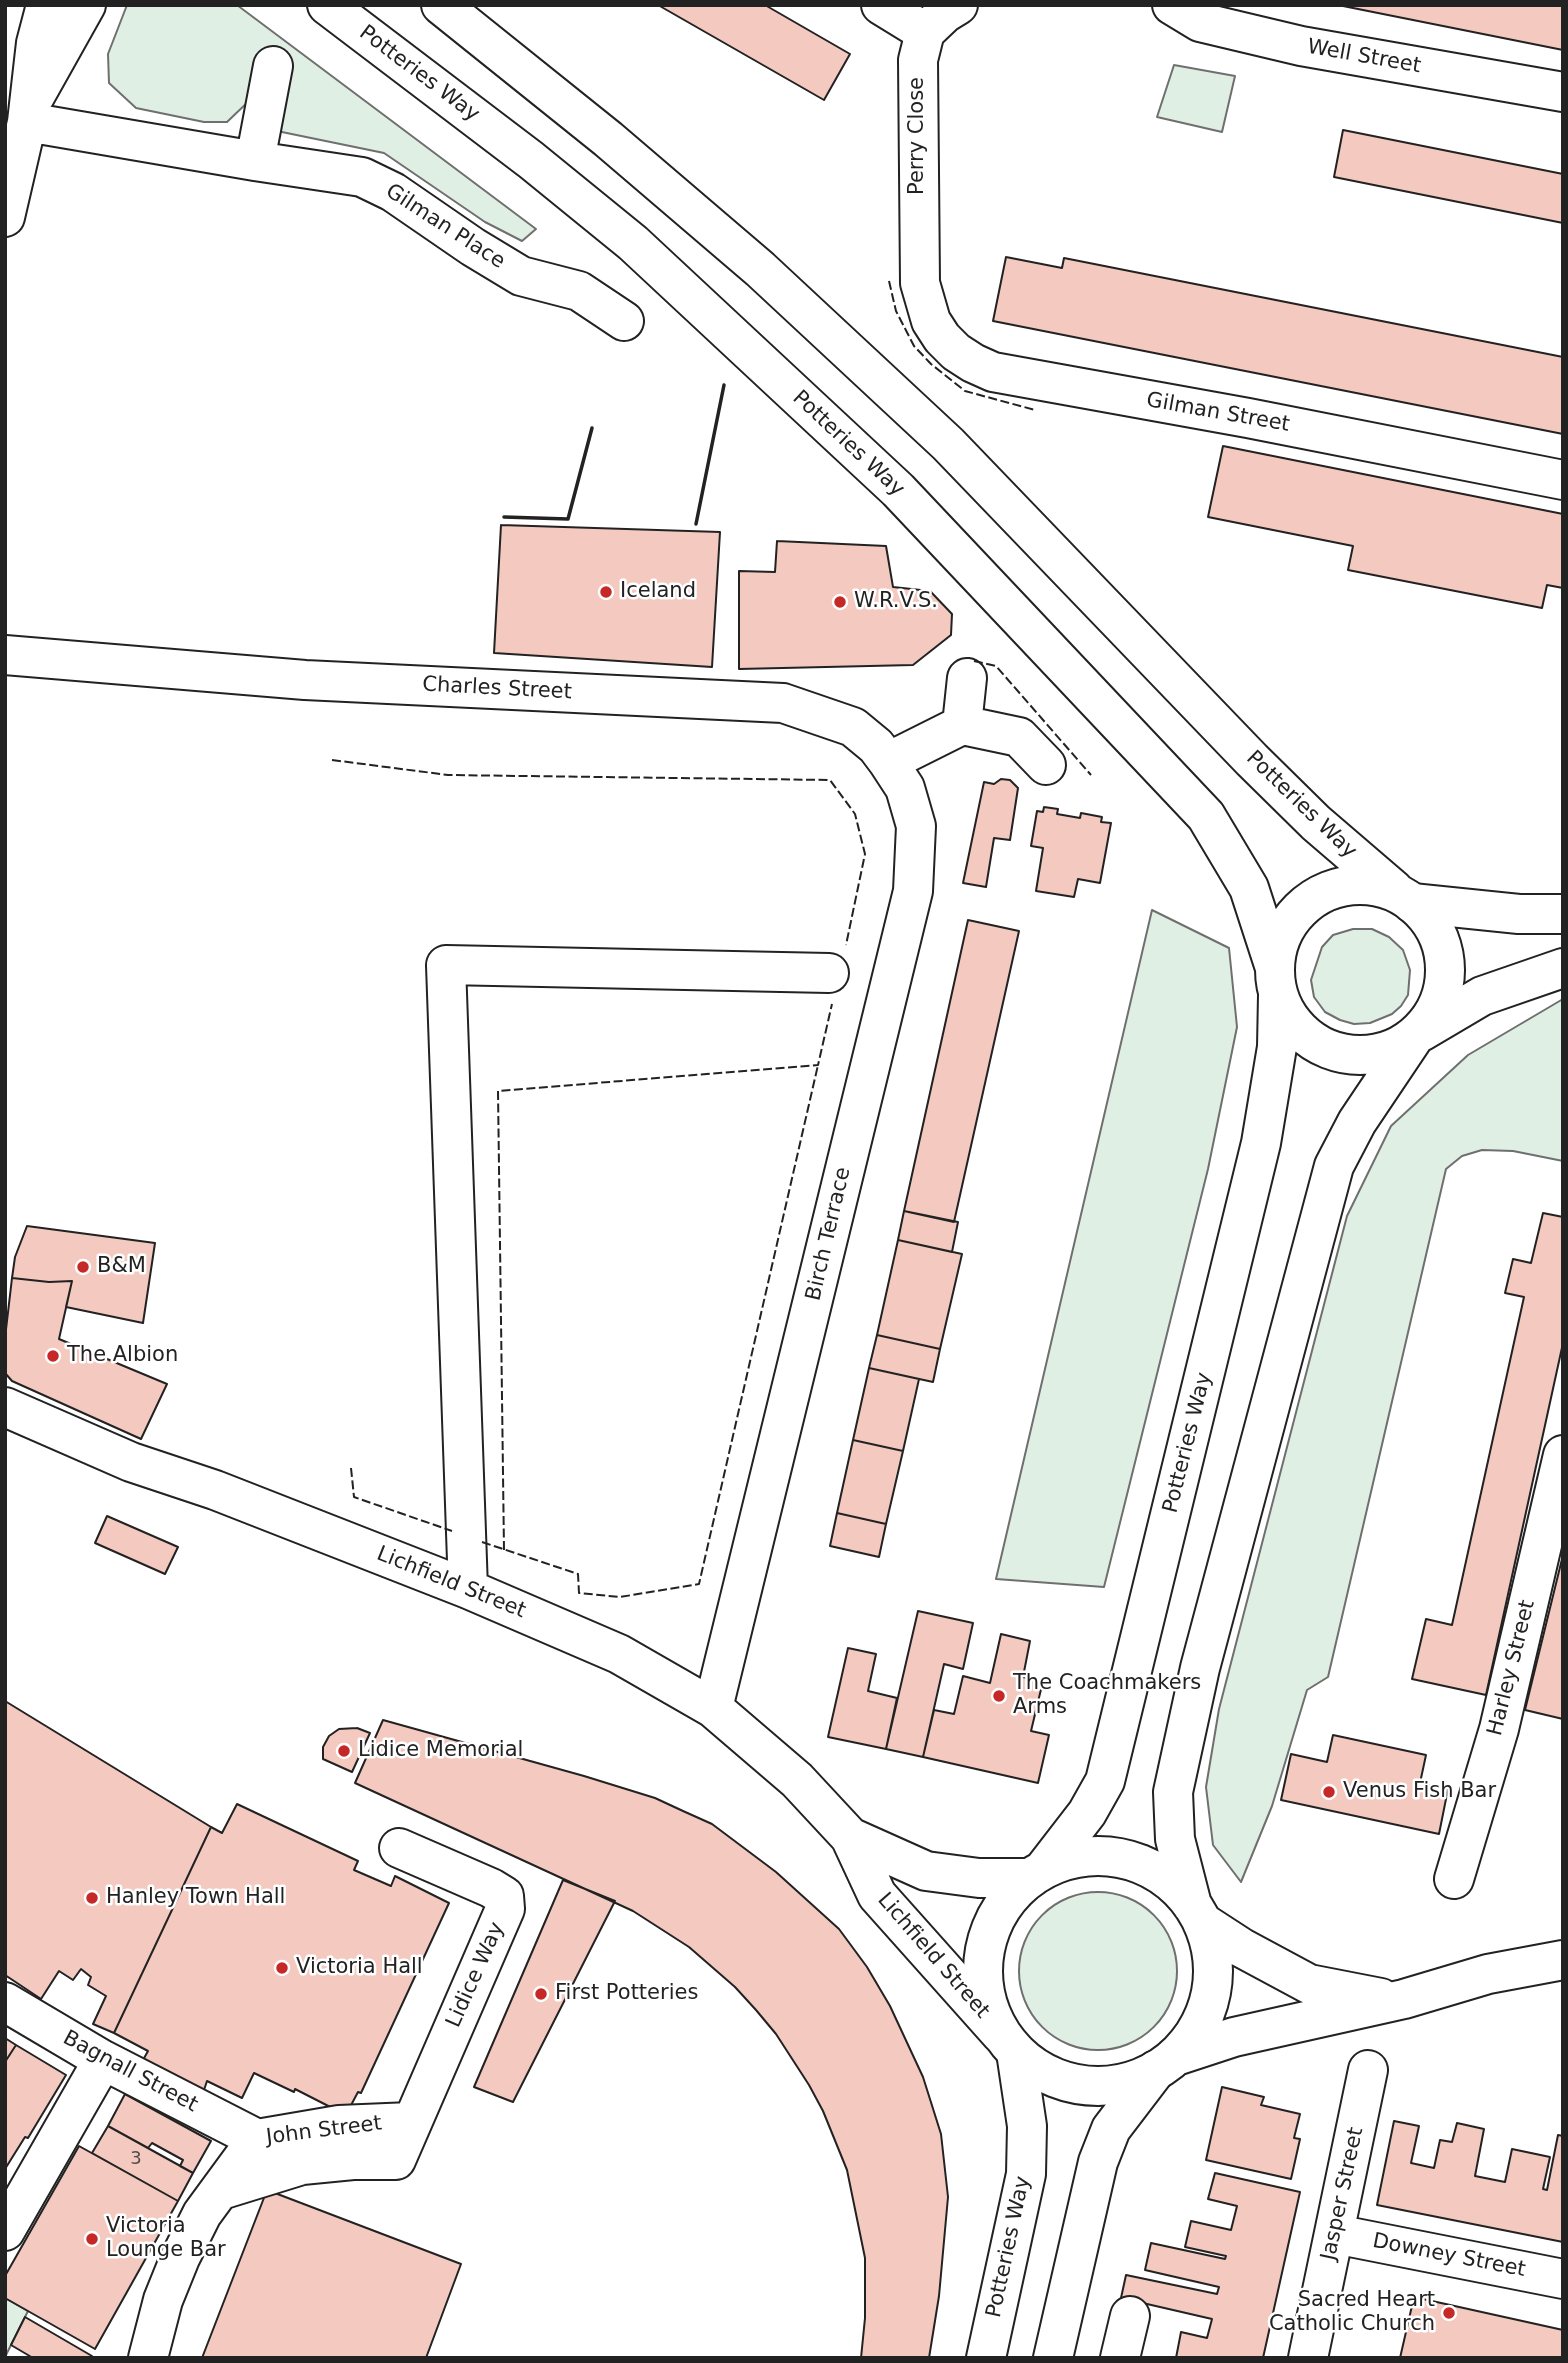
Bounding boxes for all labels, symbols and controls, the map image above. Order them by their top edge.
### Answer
street label: Potteries Way [354,21,484,127]
street label: Well Street [1305,35,1423,79]
street label: Perry Close [905,77,931,195]
street label: Gilman Place [381,179,509,275]
street label: Potteries Way [787,386,909,502]
street label: Gilman Street [1144,388,1292,438]
place label: Iceland [620,579,696,605]
marker: Iceland [598,584,614,600]
place label: W.R.V.S. [854,589,938,615]
marker: W.R.V.S. [832,594,848,610]
street label: Charles Street [422,673,572,705]
street label: Potteries Way [1241,746,1361,864]
street label: Birch Terrace [801,1165,857,1303]
place label: B&M [97,1254,146,1280]
marker: B&M [75,1259,91,1275]
place label: The Albion [67,1343,178,1369]
marker: The Albion [45,1348,61,1364]
street label: Potteries Way [1158,1370,1218,1516]
street label: Lichfield Street [373,1542,529,1624]
street label: Harley Street [1483,1598,1541,1738]
place label: The Coachmakers Arms [1013,1671,1201,1721]
marker: The Coachmakers Arms [991,1688,1007,1704]
place label: Lidice Memorial [358,1738,523,1764]
marker: Lidice Memorial [336,1743,352,1759]
place label: Venus Fish Bar [1343,1779,1496,1805]
marker: Venus Fish Bar [1321,1784,1337,1800]
place label: Hanley Town Hall [106,1885,285,1911]
street label: Lichfield Street [872,1888,994,2024]
marker: Hanley Town Hall [84,1890,100,1906]
street label: Lidice Way [442,1918,510,2032]
place label: Victoria Hall [296,1955,423,1981]
marker: Victoria Hall [274,1960,290,1976]
place label: First Potteries [555,1981,698,2007]
marker: First Potteries [533,1986,549,2002]
street label: Bagnall Street [58,2026,202,2118]
street label: John Street [265,2111,383,2151]
street label: Jasper Street [1317,2125,1369,2263]
house number: 3 [130,2148,142,2170]
street label: Potteries Way [982,2174,1036,2320]
place label: Victoria Lounge Bar [106,2214,226,2264]
street label: Downey Street [1370,2229,1528,2283]
marker: Victoria Lounge Bar [84,2231,100,2247]
place label: Sacred Heart Catholic Church [1269,2288,1435,2338]
marker: Sacred Heart Catholic Church [1441,2305,1457,2321]

